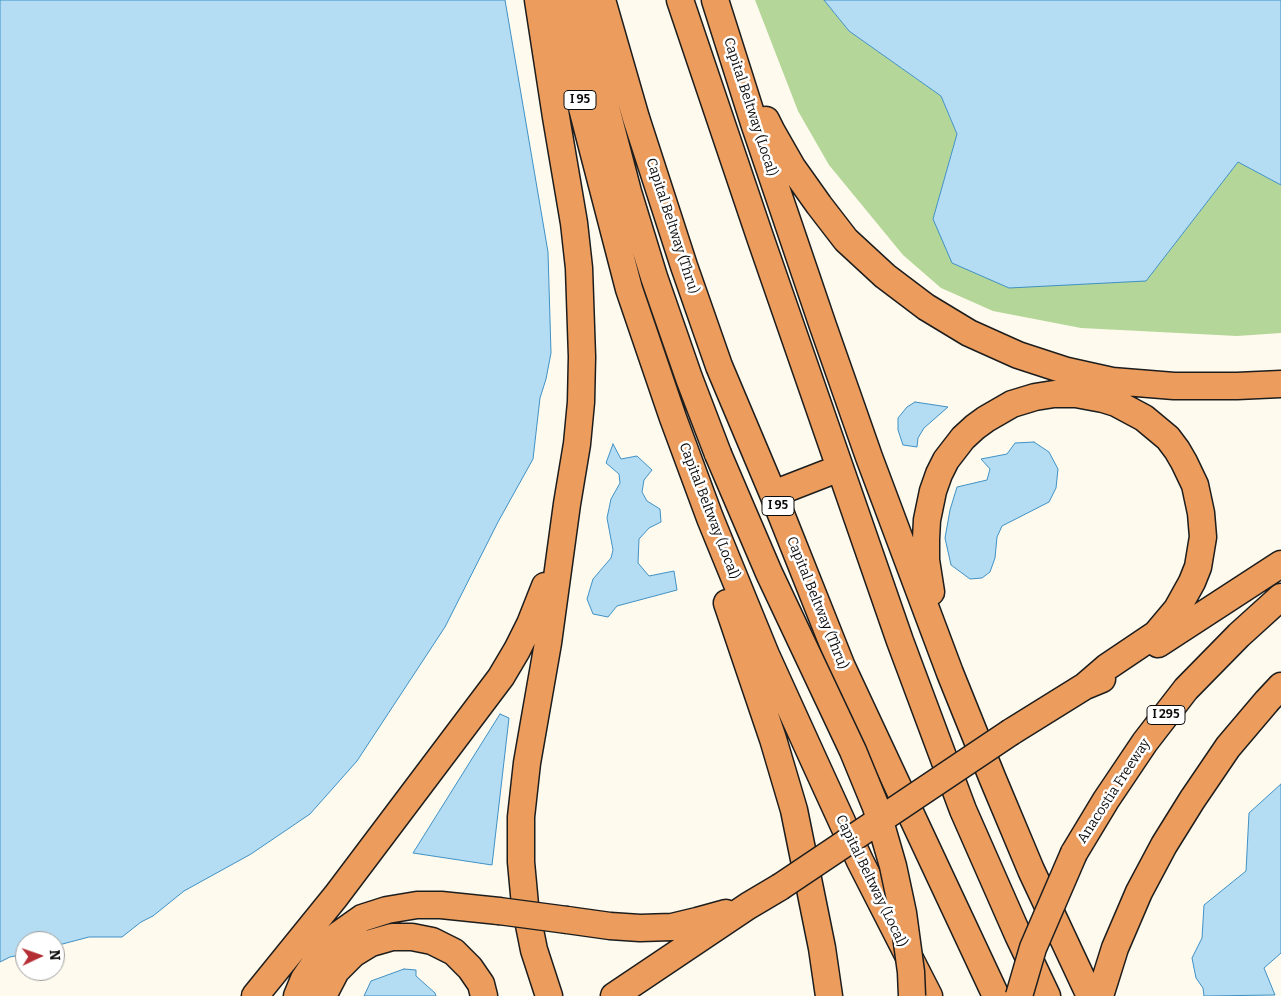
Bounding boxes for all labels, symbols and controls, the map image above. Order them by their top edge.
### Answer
street label: Capital Beltway (Local) [720,35,780,179]
road number: I 95 [564,90,596,110]
street label: Capital Beltway (Thru) [642,156,702,296]
street label: Capital Beltway (Local) [675,440,743,582]
road number: I 95 [762,496,794,516]
street label: Capital Beltway (Thru) [783,534,851,672]
road number: I 295 [1147,706,1185,724]
street label: Anacostia Freeway [1074,735,1154,847]
street label: Capital Beltway (Local) [832,812,910,950]
north arrow [15,931,65,981]
text: N [46,949,63,961]

